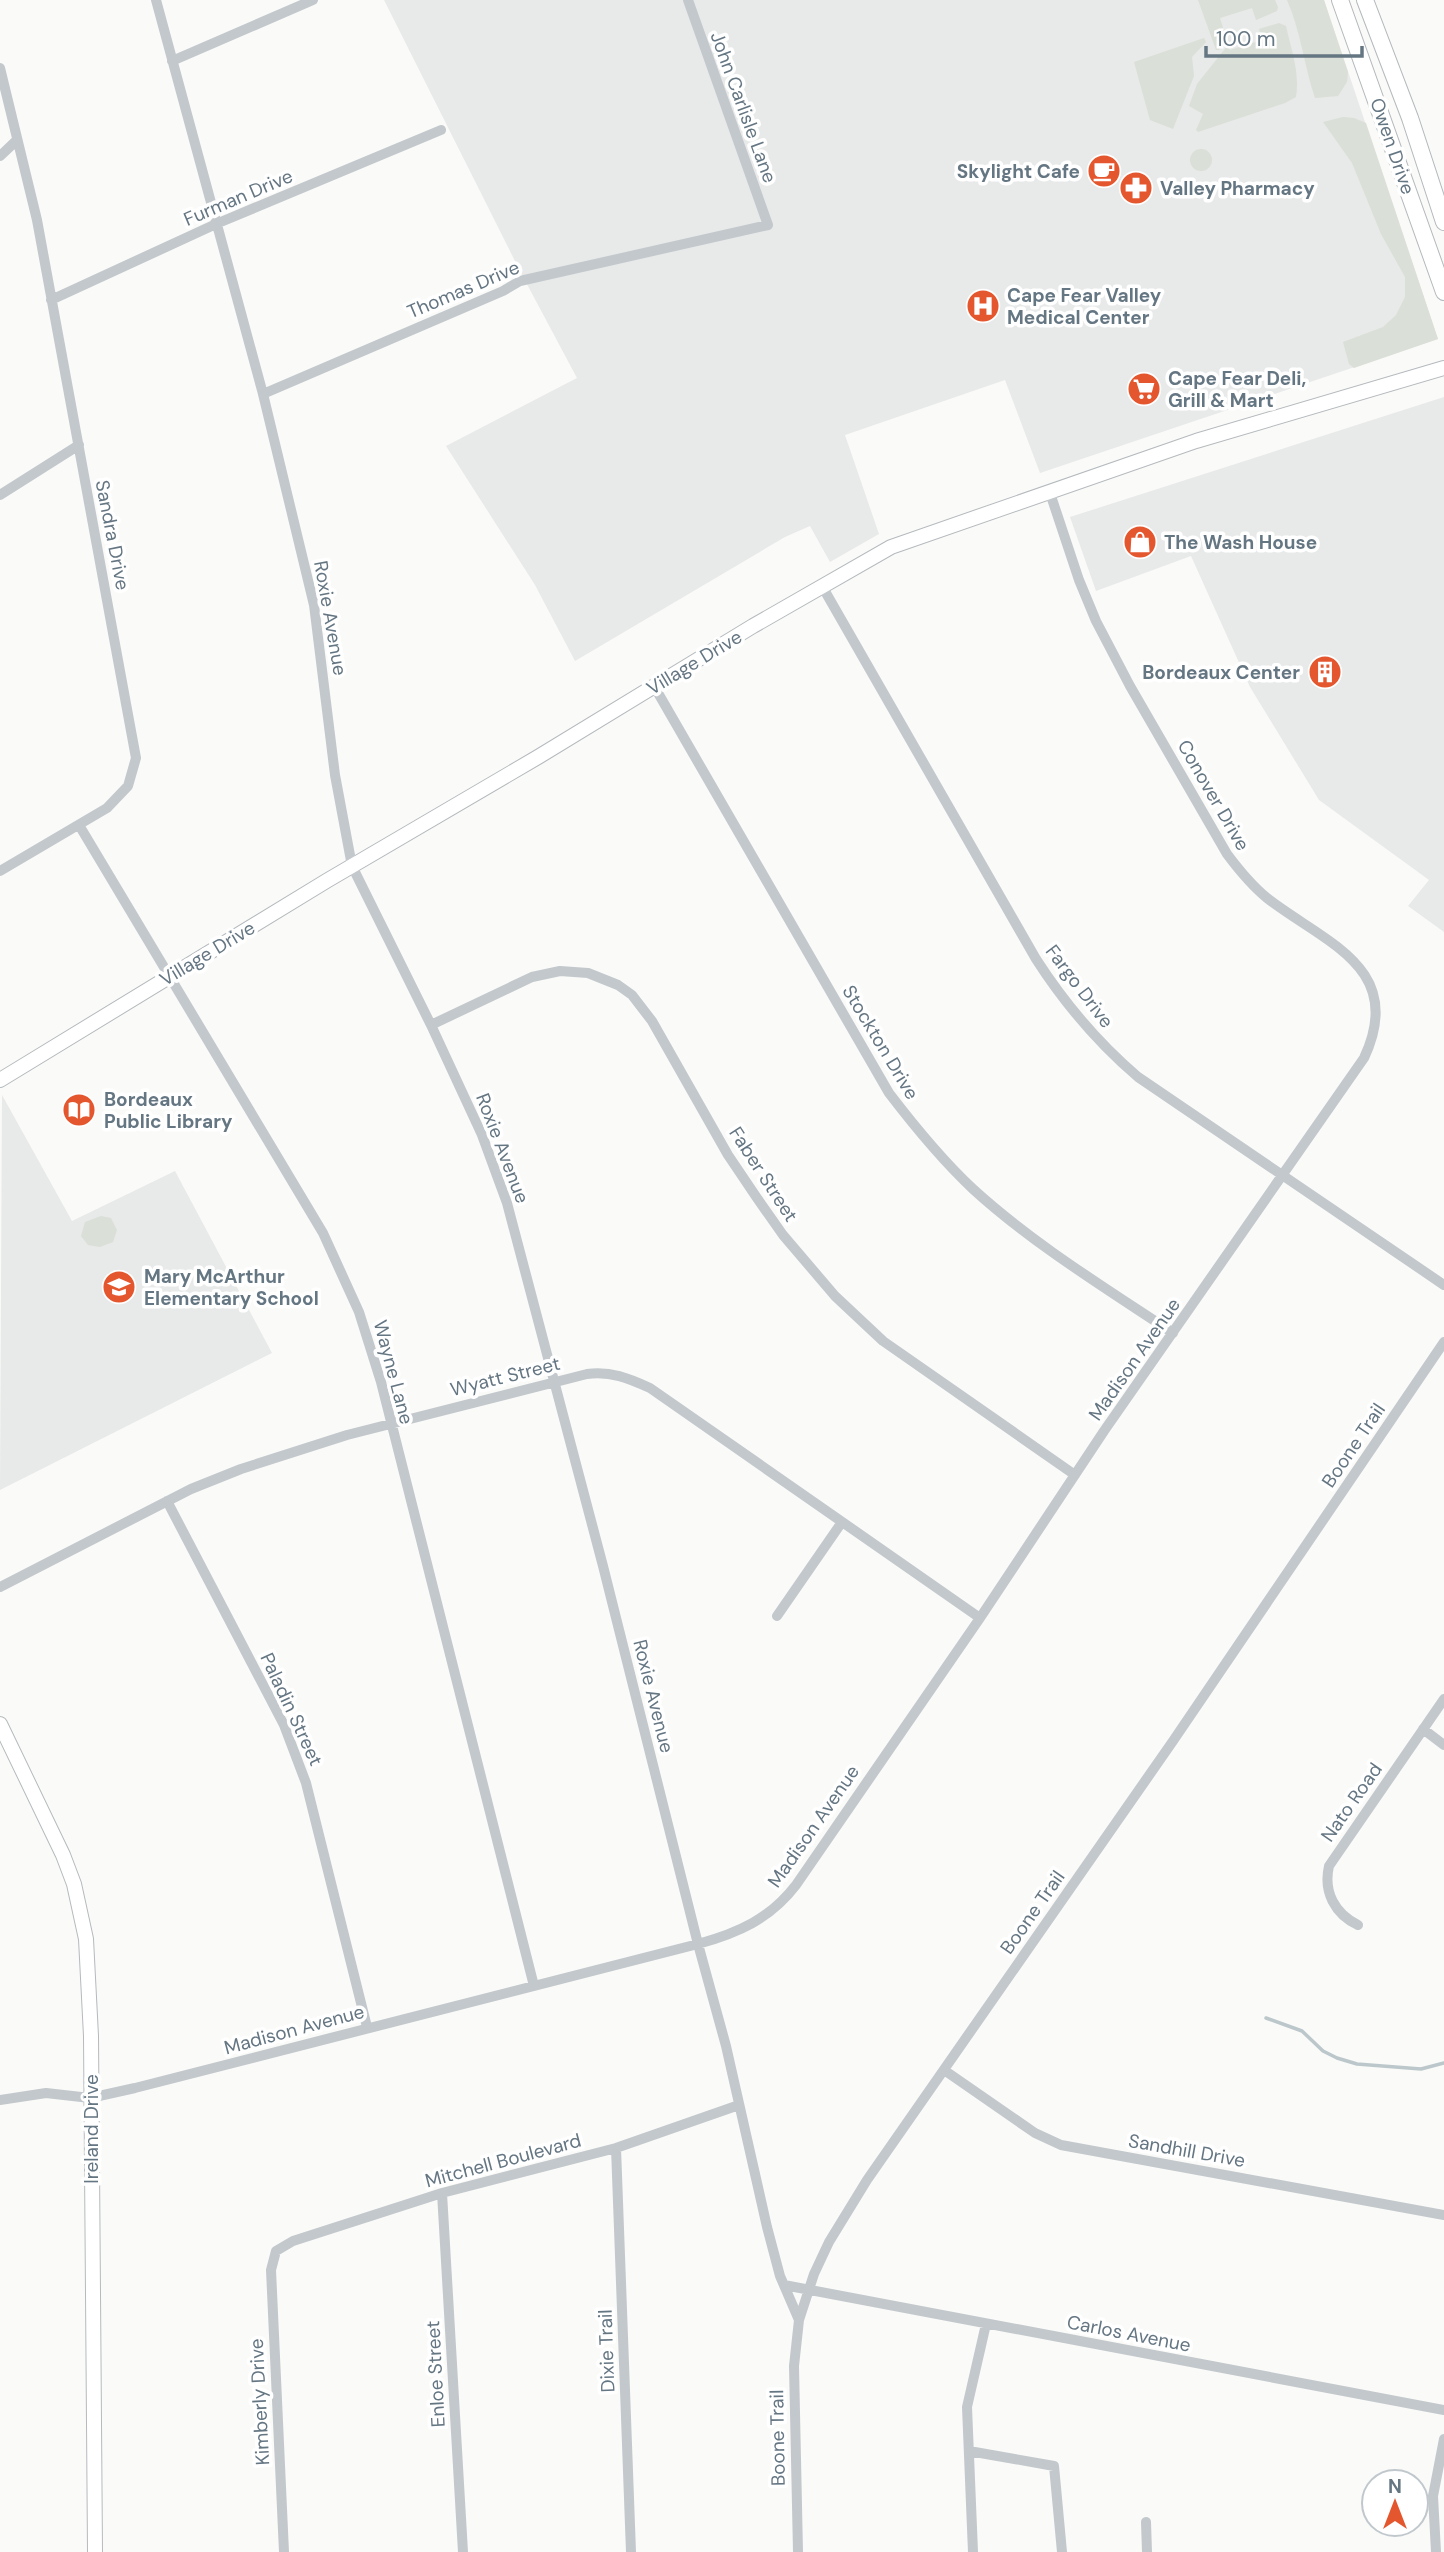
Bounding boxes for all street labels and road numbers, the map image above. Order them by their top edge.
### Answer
street label: John Carlisle Lane [705,28,782,186]
street label: Owen Drive [1364,95,1421,198]
street label: Furman Drive [180,163,297,232]
street label: Thomas Drive [403,255,523,324]
street label: Sandra Drive [90,478,135,592]
street label: Roxie Avenue [308,559,353,677]
street label: Village Drive [642,624,747,701]
street label: Conover Drive [1172,735,1255,855]
street label: Village Drive [155,915,260,992]
street label: Fargo Drive [1040,940,1119,1033]
street label: Stockton Drive [837,980,925,1104]
street label: Roxie Avenue [470,1090,535,1207]
street label: Faber Street [724,1122,804,1227]
street label: Madison Avenue [1083,1293,1186,1425]
street label: Wayne Lane [368,1317,419,1427]
street label: Wyatt Street [448,1351,563,1402]
street label: Boone Trail [1316,1398,1391,1492]
street label: Roxie Avenue [627,1637,680,1755]
street label: Paladin Street [254,1649,329,1770]
street label: Nato Road [1315,1758,1388,1847]
street label: Madison Avenue [762,1760,865,1892]
street label: Boone Trail [994,1866,1070,1959]
street label: Madison Avenue [221,1999,367,2060]
street label: Ireland Drive [79,2074,104,2184]
street label: Mitchell Boulevard [422,2128,584,2193]
street label: Sandhill Drive [1127,2128,1247,2173]
street label: Dixie Trail [593,2309,620,2393]
street label: Carlos Avenue [1065,2309,1193,2358]
street label: Enloe Street [420,2320,451,2428]
street label: Kimberly Drive [244,2338,275,2466]
street label: Boone Trail [764,2390,791,2486]

